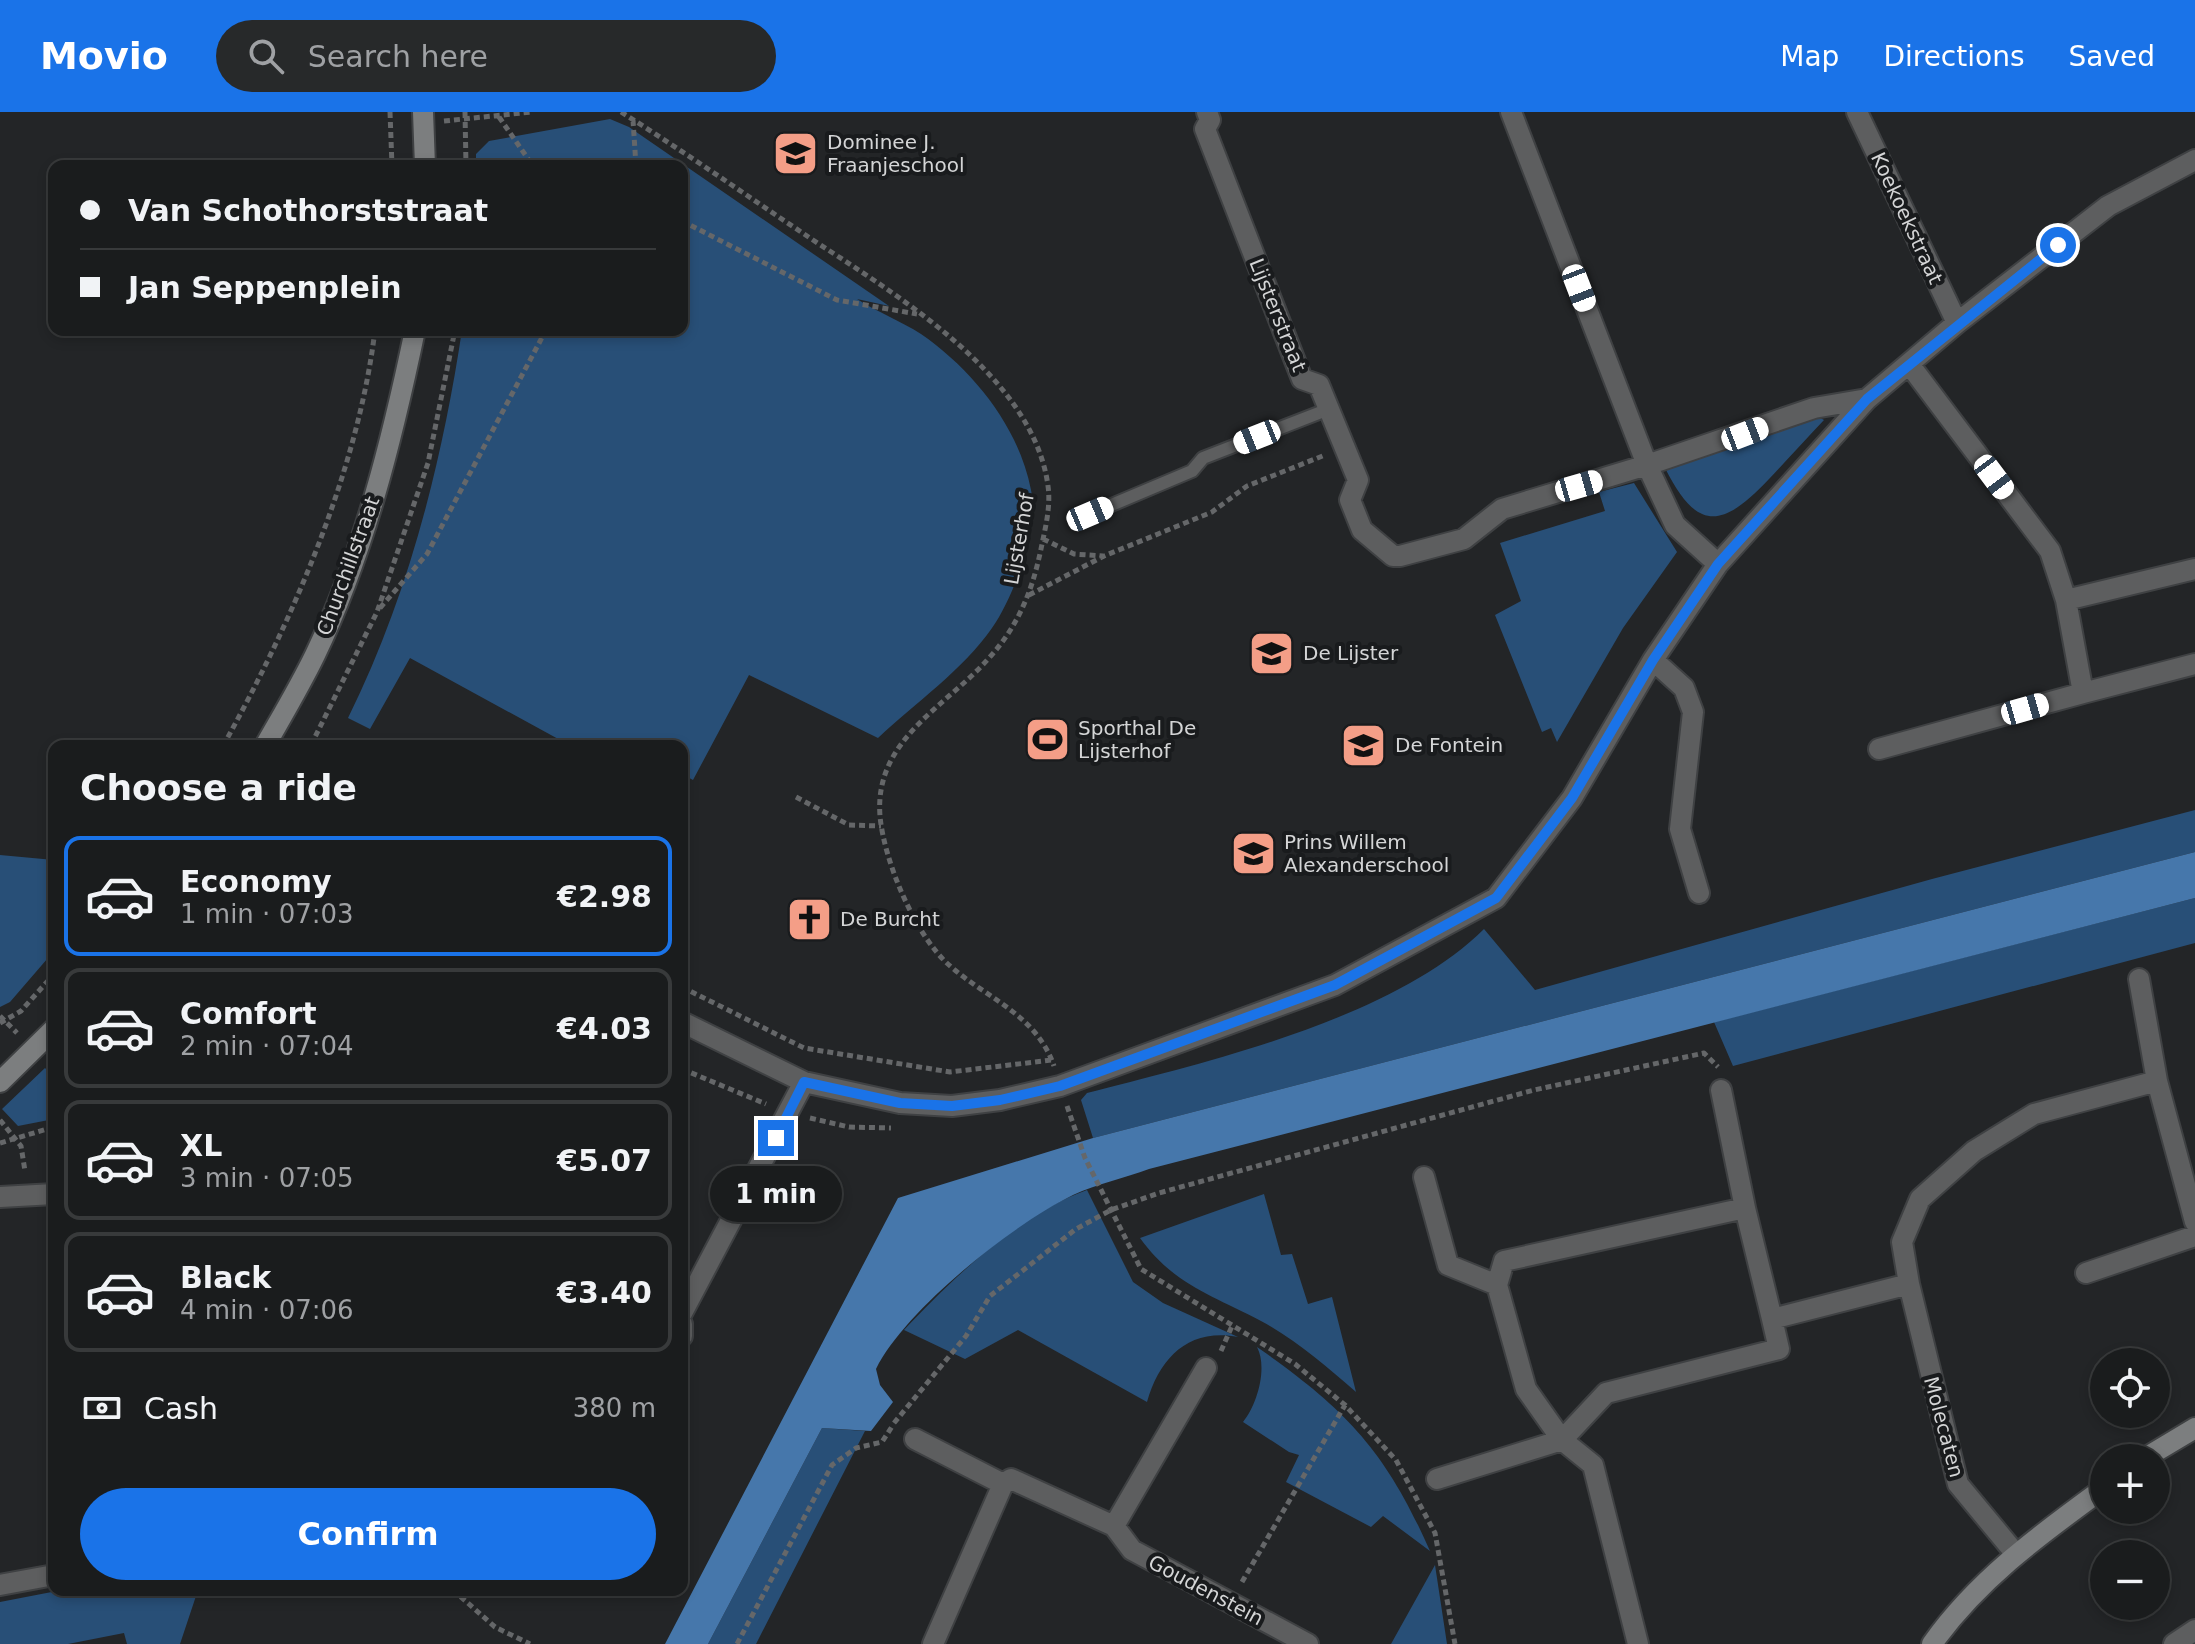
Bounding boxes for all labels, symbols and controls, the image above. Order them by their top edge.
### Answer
search box [216,20,776,92]
text: Movio [40,34,168,78]
icon: search [244,34,288,78]
text: Search here [308,39,488,74]
text: Map [1780,40,1839,73]
text: Directions [1883,40,2024,73]
text: Saved [2068,40,2155,73]
school or university icon: Dominee J. Fraanjeschool [772,129,820,177]
place label: Dominee J. Fraanjeschool [827,130,964,177]
street label: Koekoekstraat [1866,148,1948,288]
text: Van Schothorststraat [128,193,488,228]
route start [2040,227,2076,263]
street label: Lijsterstraat [1244,255,1312,375]
car [1559,261,1599,315]
text: Jan Seppenplein [128,270,402,305]
car [1718,414,1772,454]
car [1230,417,1284,457]
car [1970,451,2018,503]
car [1553,468,1605,504]
street label: Lijsterhof [999,490,1039,587]
street label: Churchillstraat [312,493,384,639]
car [1063,494,1117,534]
school or university icon: De Lijster [1248,629,1296,677]
place label: De Lijster [1303,641,1399,665]
car [1999,691,2051,727]
sports icon: Sporthal De Lijsterhof [1023,715,1071,763]
place label: Sporthal De Lijsterhof [1078,716,1196,763]
school or university icon: De Fontein [1340,721,1388,769]
place label: De Fontein [1395,733,1503,757]
text: Choose a ride [80,767,357,808]
school or university icon: Prins Willem Alexanderschool [1229,830,1277,878]
place label: Prins Willem Alexanderschool [1284,830,1449,877]
icon: car [84,860,156,932]
text: Economy [180,864,332,899]
text: €2.98 [557,879,652,914]
church icon: De Burcht [785,895,833,943]
text: 1 min · 07:03 [180,899,354,929]
place label: De Burcht [840,907,940,931]
icon: car [84,992,156,1064]
text: Comfort [180,996,317,1031]
text: €4.03 [557,1011,652,1046]
text: 2 min · 07:04 [180,1031,354,1061]
route end [758,1120,794,1156]
icon: car [84,1124,156,1196]
text: XL [180,1128,222,1163]
text: €5.07 [557,1143,652,1178]
text: 3 min · 07:05 [180,1163,354,1193]
callout: 1 min [710,1166,842,1222]
text: 1 min [735,1179,817,1209]
icon: car [84,1256,156,1328]
text: Black [180,1260,271,1295]
text: €3.40 [557,1275,652,1310]
text: 4 min · 07:06 [180,1295,354,1325]
map controls [2090,1348,2170,1620]
button: locate [2090,1348,2170,1428]
street label: Molecaten [1919,1374,1969,1480]
icon: cash [80,1386,124,1430]
text: Cash [144,1391,218,1426]
text: 380 m [573,1393,656,1423]
button: + [2090,1444,2170,1524]
button: Confirm [80,1488,656,1580]
button: − [2090,1540,2170,1620]
street label: Goudenstein [1144,1550,1268,1630]

